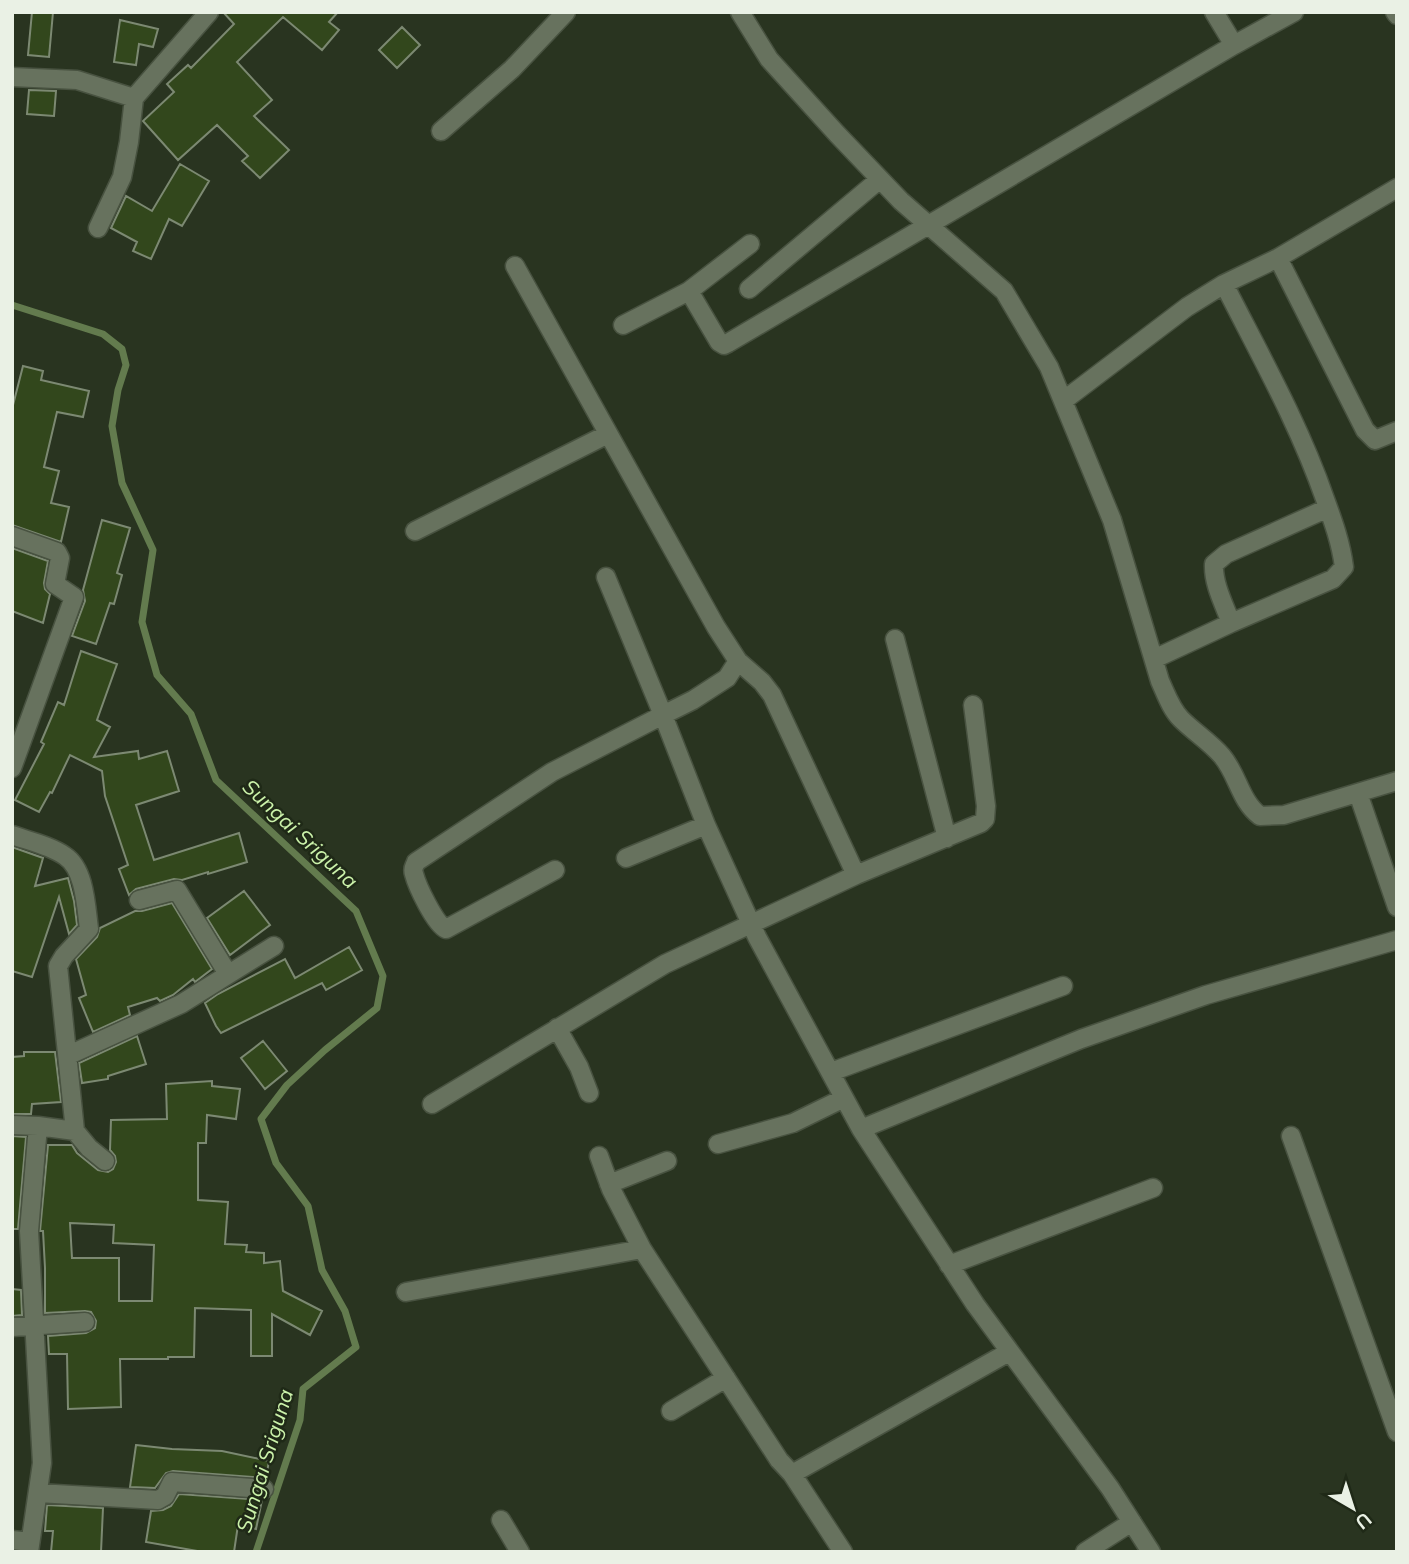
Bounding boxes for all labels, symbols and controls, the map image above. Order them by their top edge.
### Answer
water label: Sungai Sriguna [237,773,364,893]
water label: Sungai Sriguna [230,1386,298,1536]
north arrow [1318,1473,1388,1543]
text: U [1351,1507,1377,1535]

